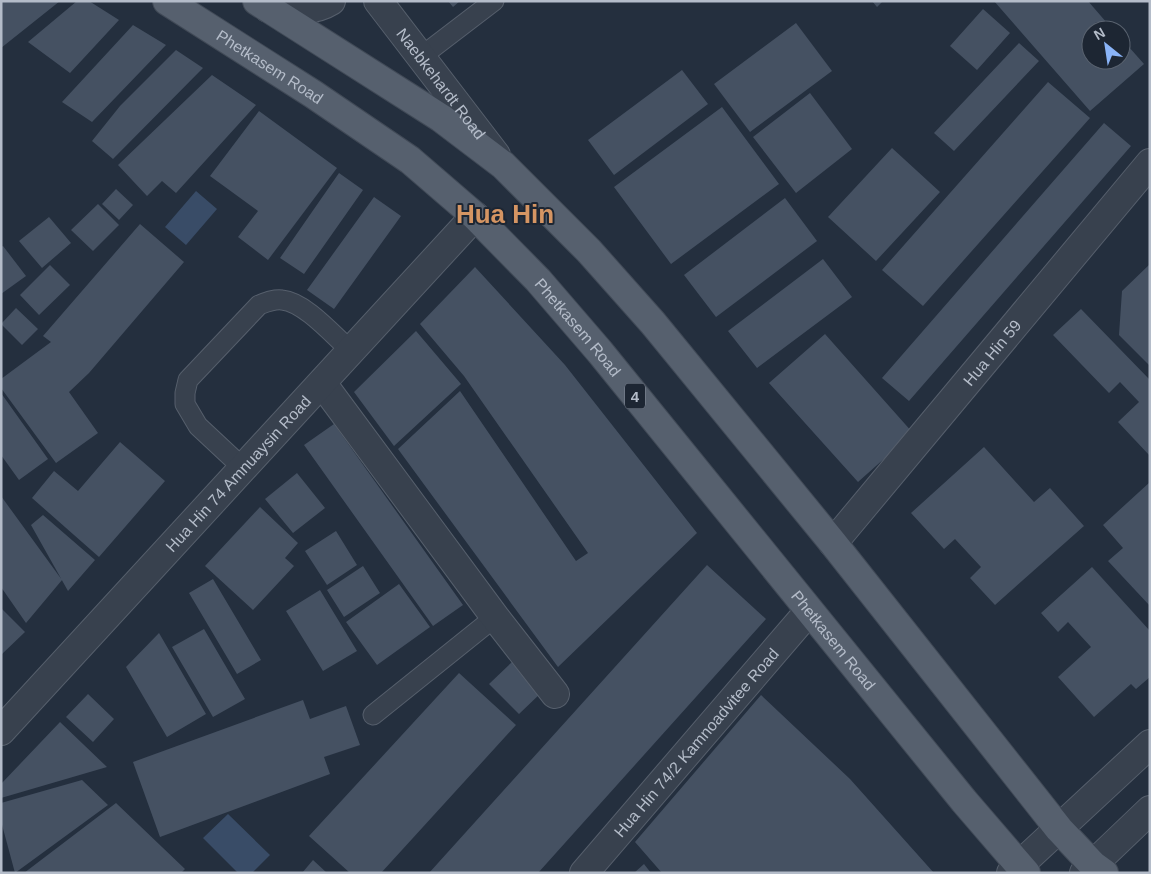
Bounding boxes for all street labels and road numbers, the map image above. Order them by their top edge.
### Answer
street label: Naebkehardt Road [394,25,489,142]
street label: Phetkasem Road [214,26,326,107]
street label: Phetkasem Road [532,275,624,379]
street label: Hua Hin 59 [960,316,1024,389]
road number: 4 [625,384,645,408]
street label: Hua Hin 74 Amnuaysin Road [162,392,314,555]
street label: Phetkasem Road [788,587,879,693]
street label: Hua Hin 74/2 Kamnoadvitee Road [610,645,782,840]

